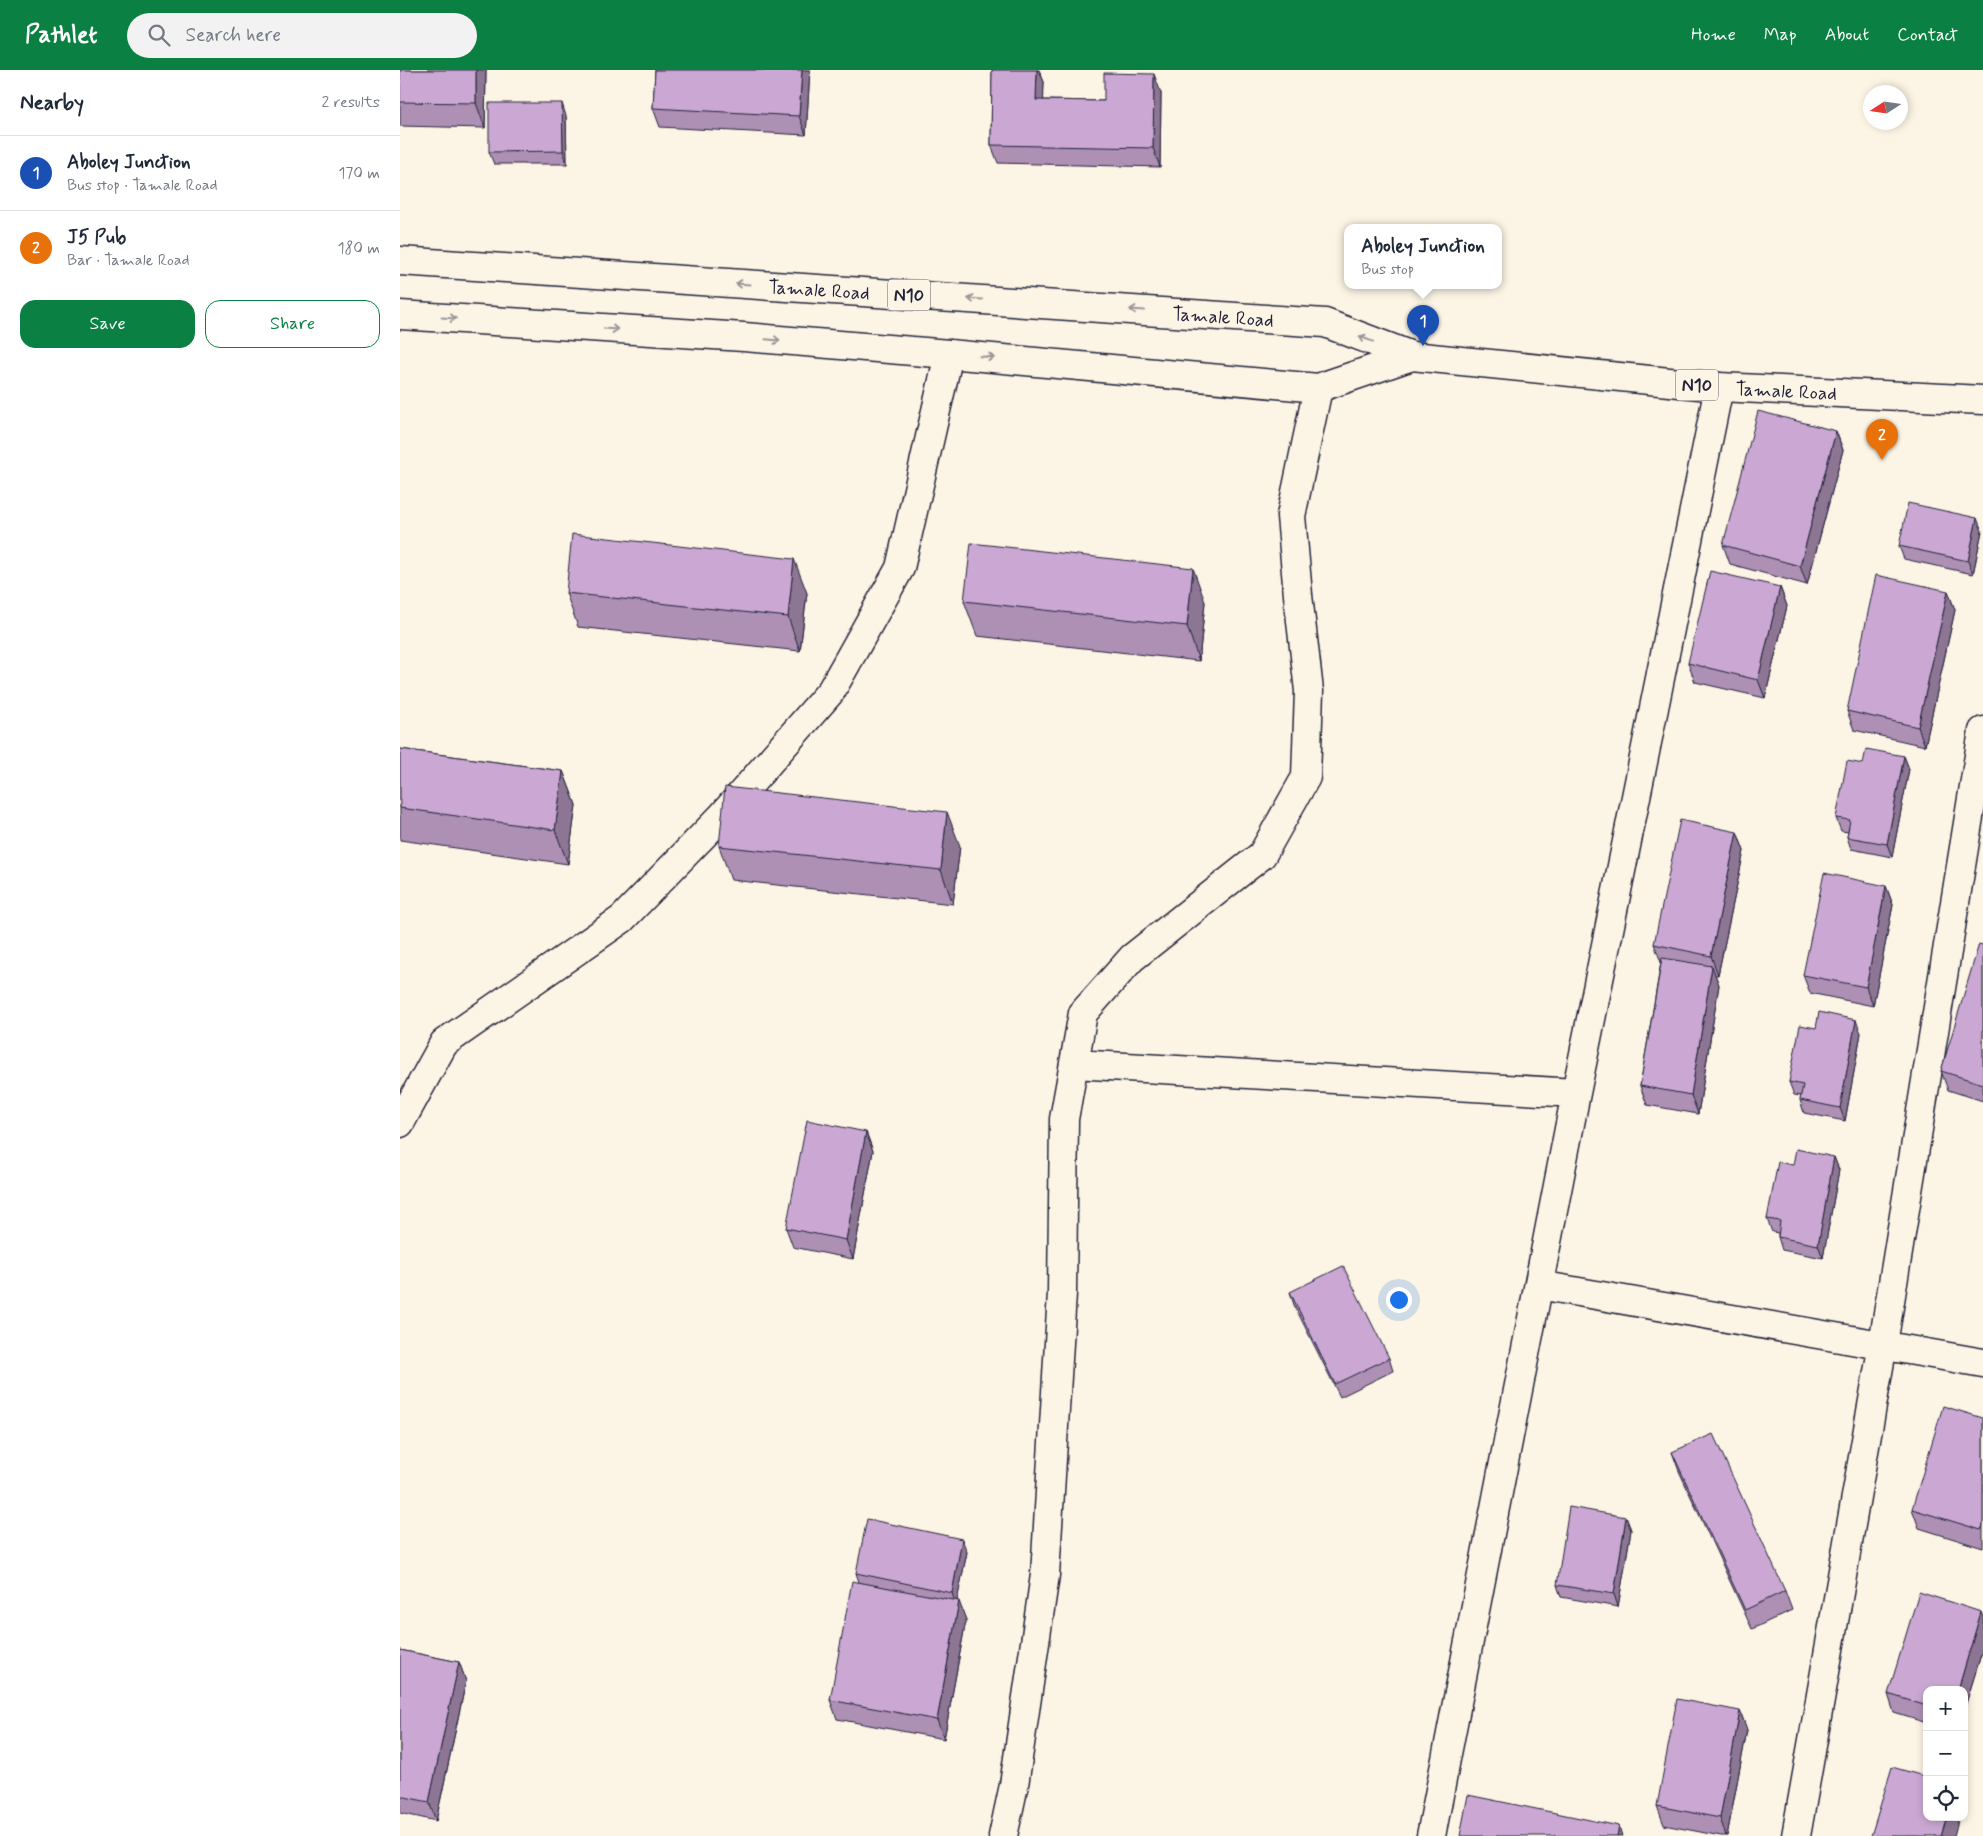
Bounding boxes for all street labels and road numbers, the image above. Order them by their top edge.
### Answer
street label: Tamale Road [767,275,870,306]
road number: N10 [888,280,930,310]
street label: Tamale Road [1172,302,1275,334]
road number: N10 [1676,370,1718,400]
street label: Tamale Road [1735,377,1837,407]

